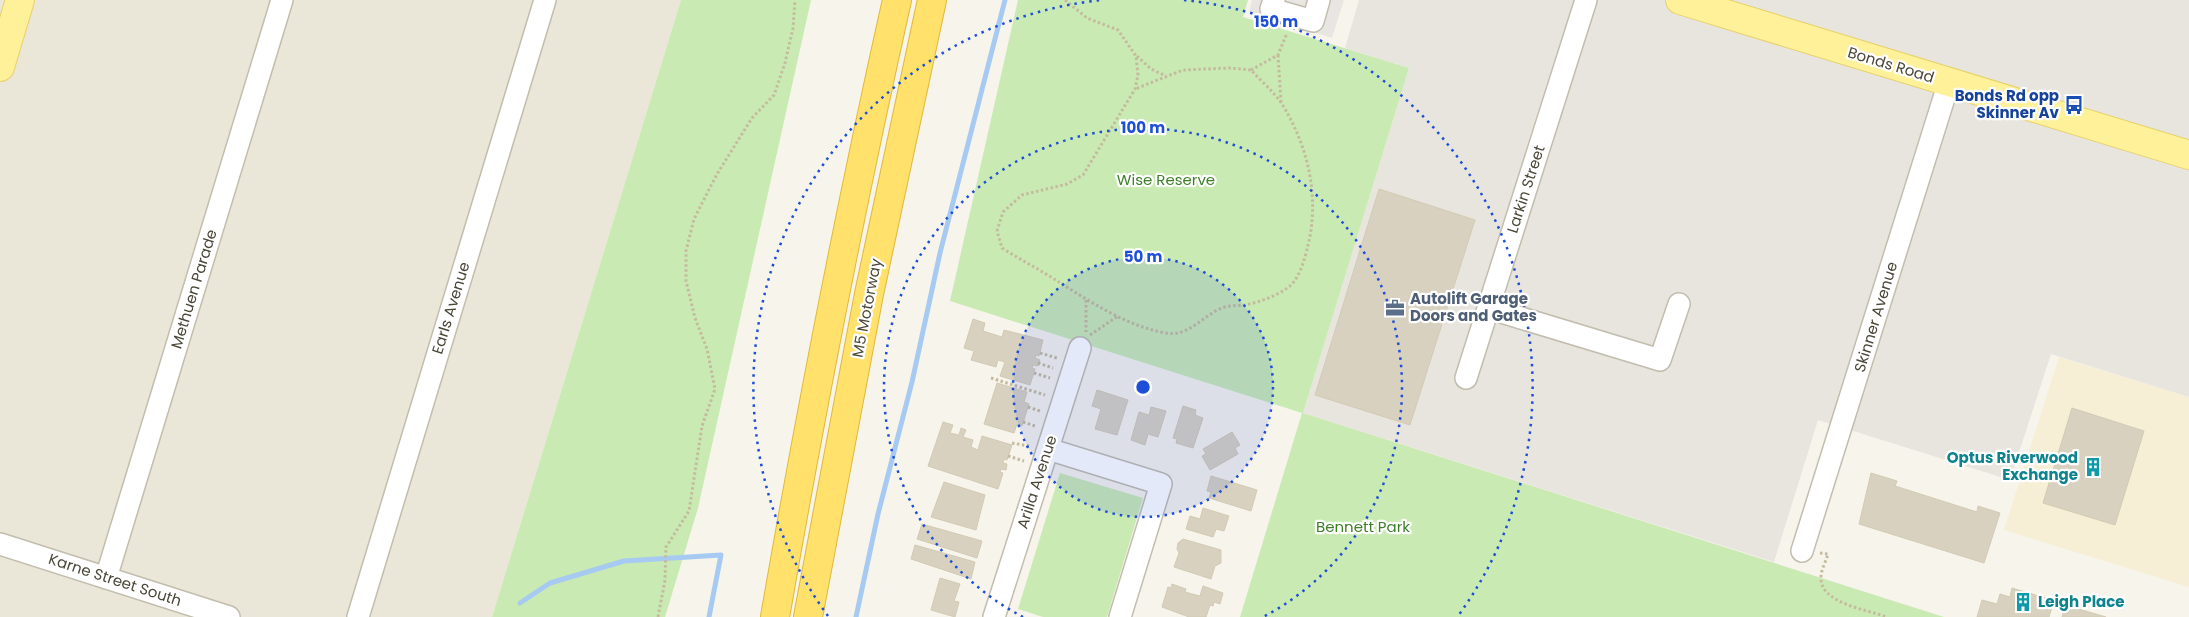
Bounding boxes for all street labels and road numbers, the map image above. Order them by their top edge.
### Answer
street label: Bonds Road [1845,41,1937,88]
street label: Larkin Street [1501,142,1550,235]
street label: Methuen Parade [165,227,222,351]
street label: M5 Motorway [847,256,886,359]
street label: Earls Avenue [427,259,474,356]
street label: Skinner Avenue [1849,259,1902,375]
street label: Arilla Avenue [1012,432,1062,531]
street label: Karne Street South [46,548,184,611]

